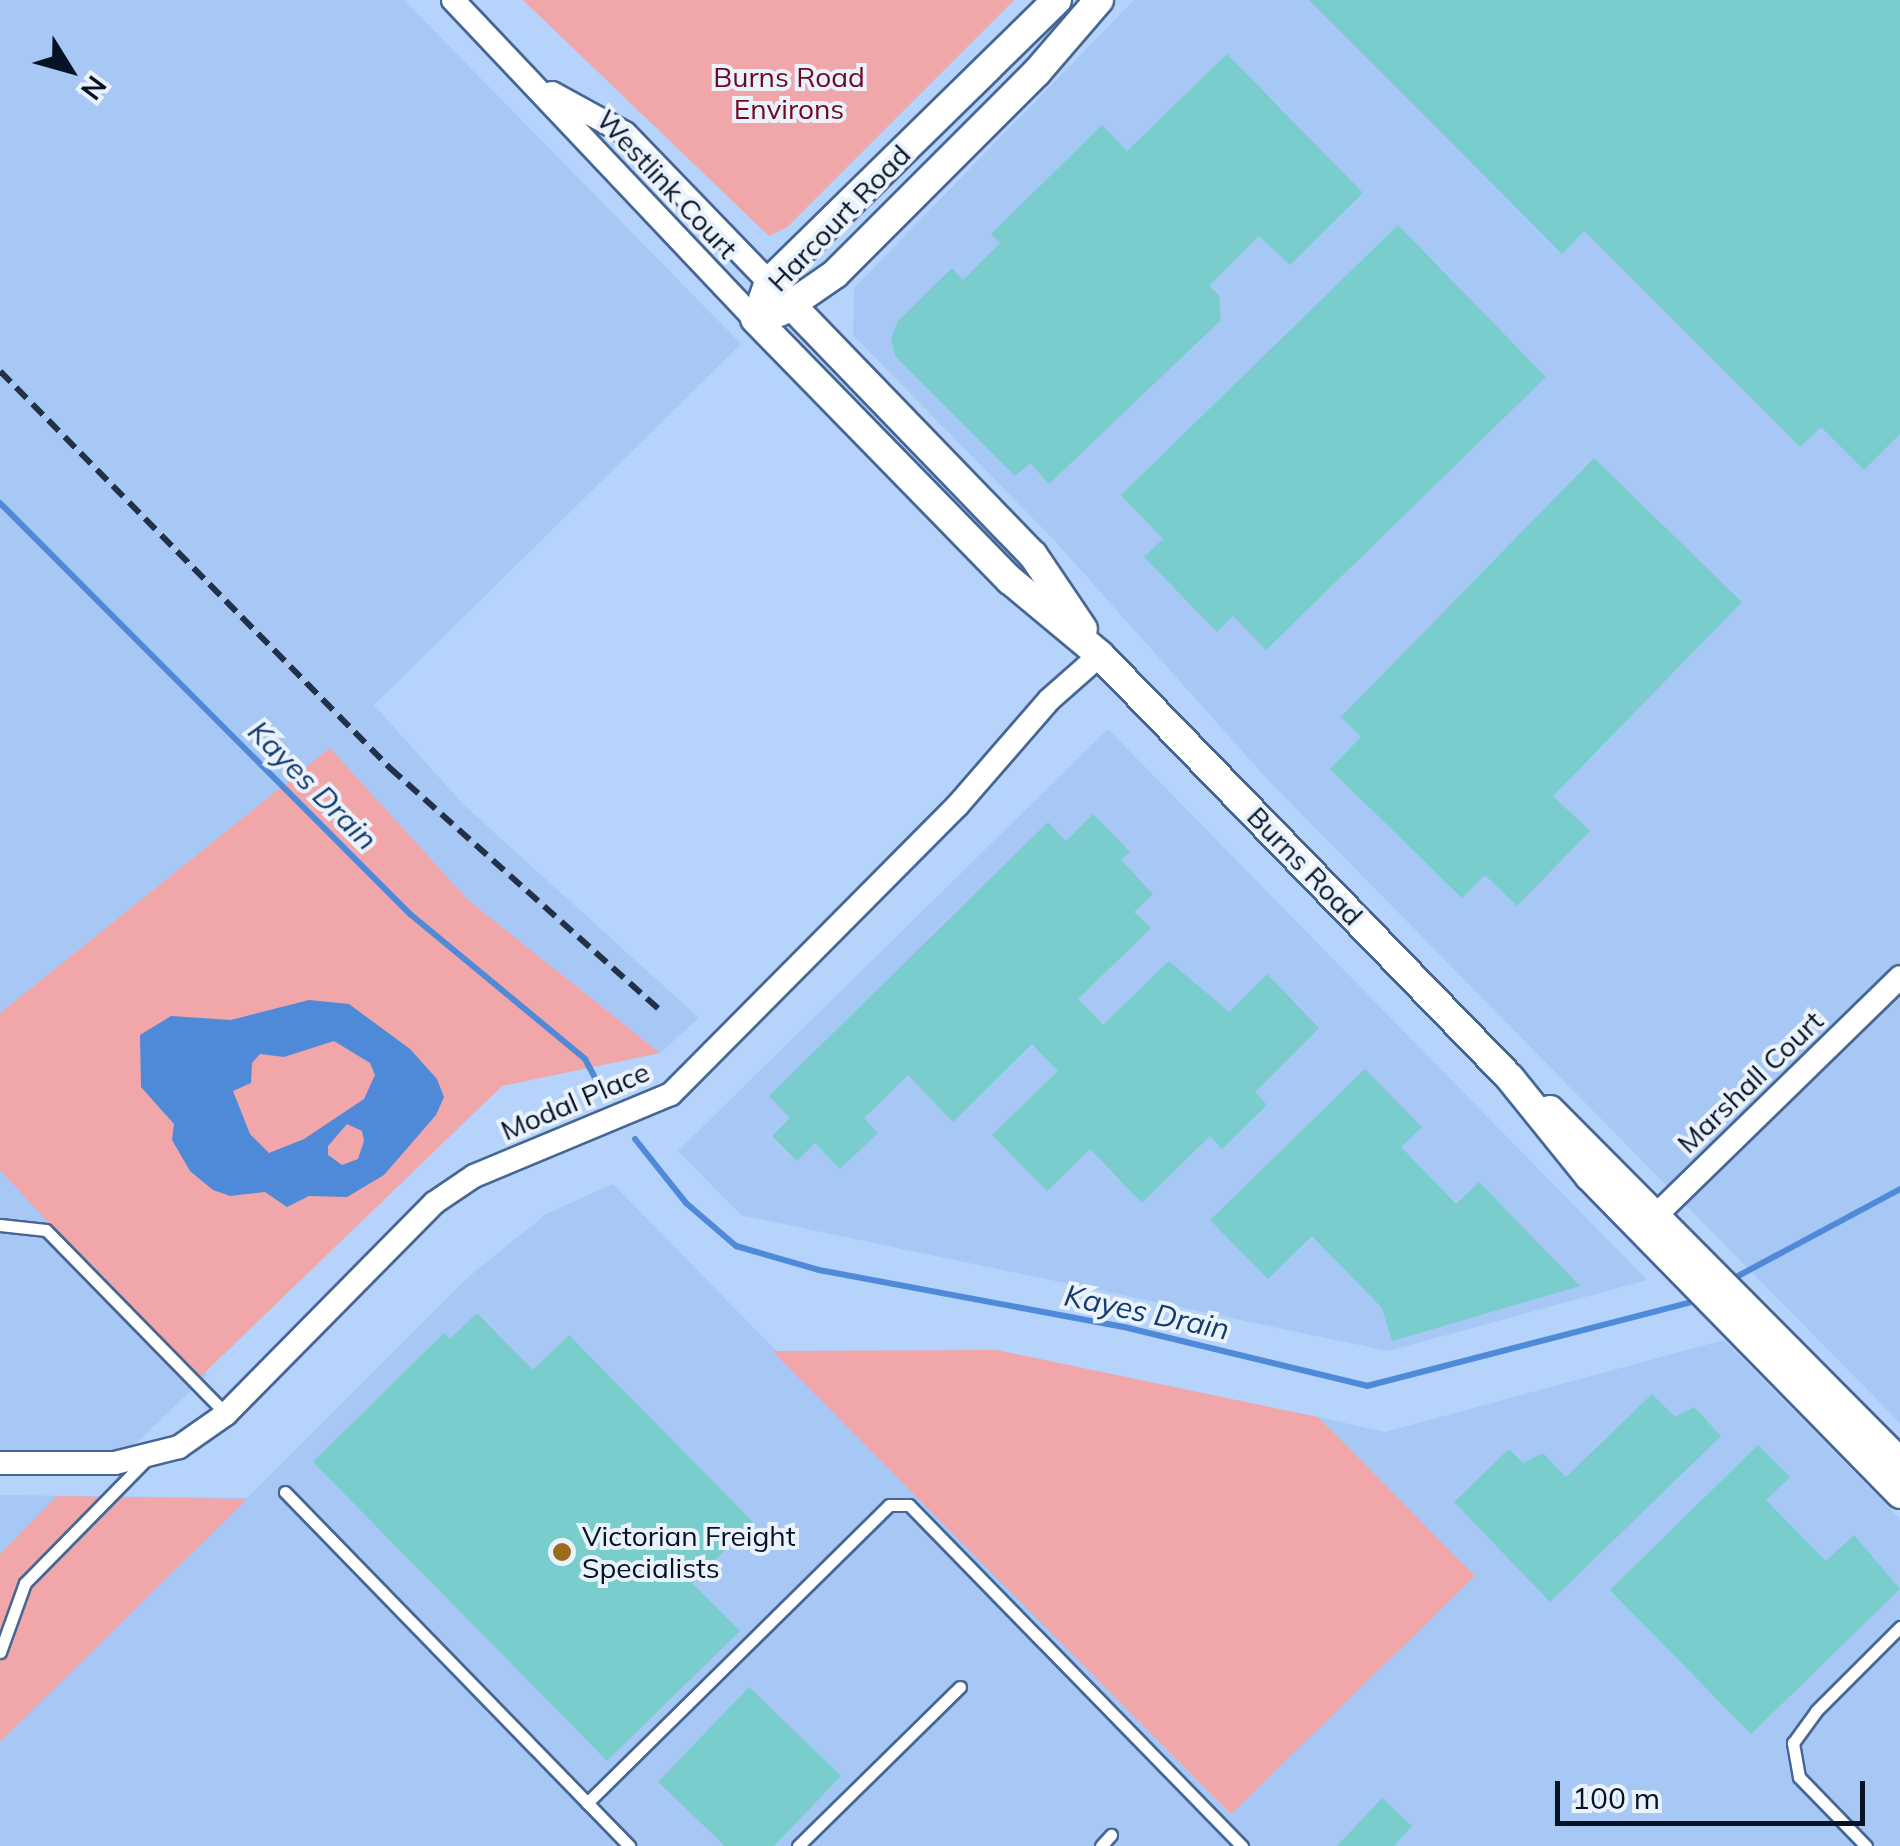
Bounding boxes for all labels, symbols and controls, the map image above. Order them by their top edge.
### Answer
north arrow [20,20,120,120]
park label: Burns Road Environs [713,60,865,126]
text: N [74,69,115,107]
street label: Westlink Court [590,103,744,265]
street label: Harcourt Road [761,138,917,298]
water label: Kayes Drain [241,713,385,857]
street label: Burns Road [1240,800,1370,932]
street label: Marshall Court [1670,1004,1830,1160]
street label: Modal Place [496,1055,654,1147]
water label: Kayes Drain [1061,1277,1233,1347]
place label: Victorian Freight Specialists [582,1519,795,1585]
marker: Victorian Freight Specialists [551,1541,573,1563]
scale bar [1560,1761,1870,1823]
text: 100 m [1572,1779,1660,1817]

